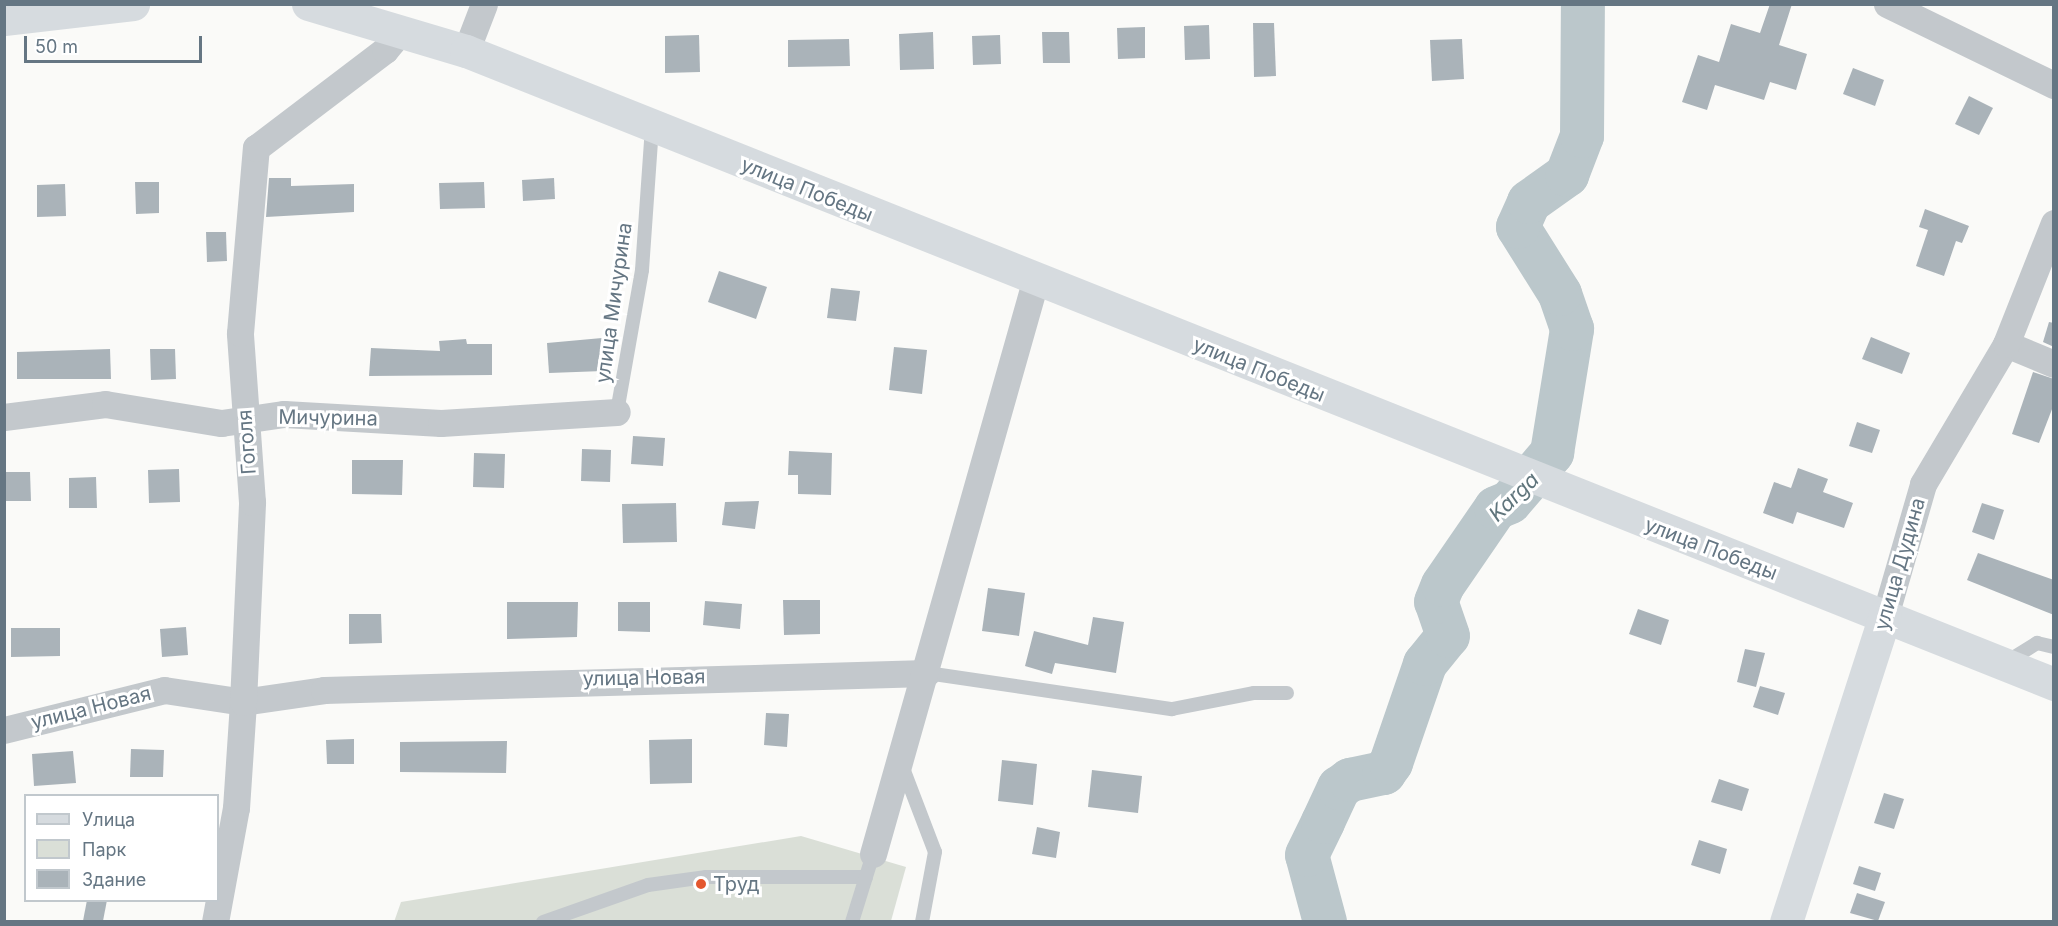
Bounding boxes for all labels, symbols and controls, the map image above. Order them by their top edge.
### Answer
scale bar [27,24,206,62]
text: 50 m [35,36,78,57]
street label: улица Победы [738,153,876,227]
street label: улица Мичурина [591,221,637,385]
street label: улица Победы [1190,333,1328,407]
street label: Мичурина [278,405,378,431]
street label: Гоголя [233,409,261,475]
water label: Karga [1484,467,1544,527]
street label: улица Дудина [1870,495,1930,633]
street label: улица Победы [1641,513,1781,585]
street label: улица Новая [582,665,706,691]
street label: улица Новая [28,681,154,735]
legend [24,794,219,902]
text: Улица [82,809,135,830]
text: Парк [82,839,126,860]
text: Здание [82,869,146,890]
place label: Труд [713,872,760,896]
marker: Труд [694,877,708,891]

